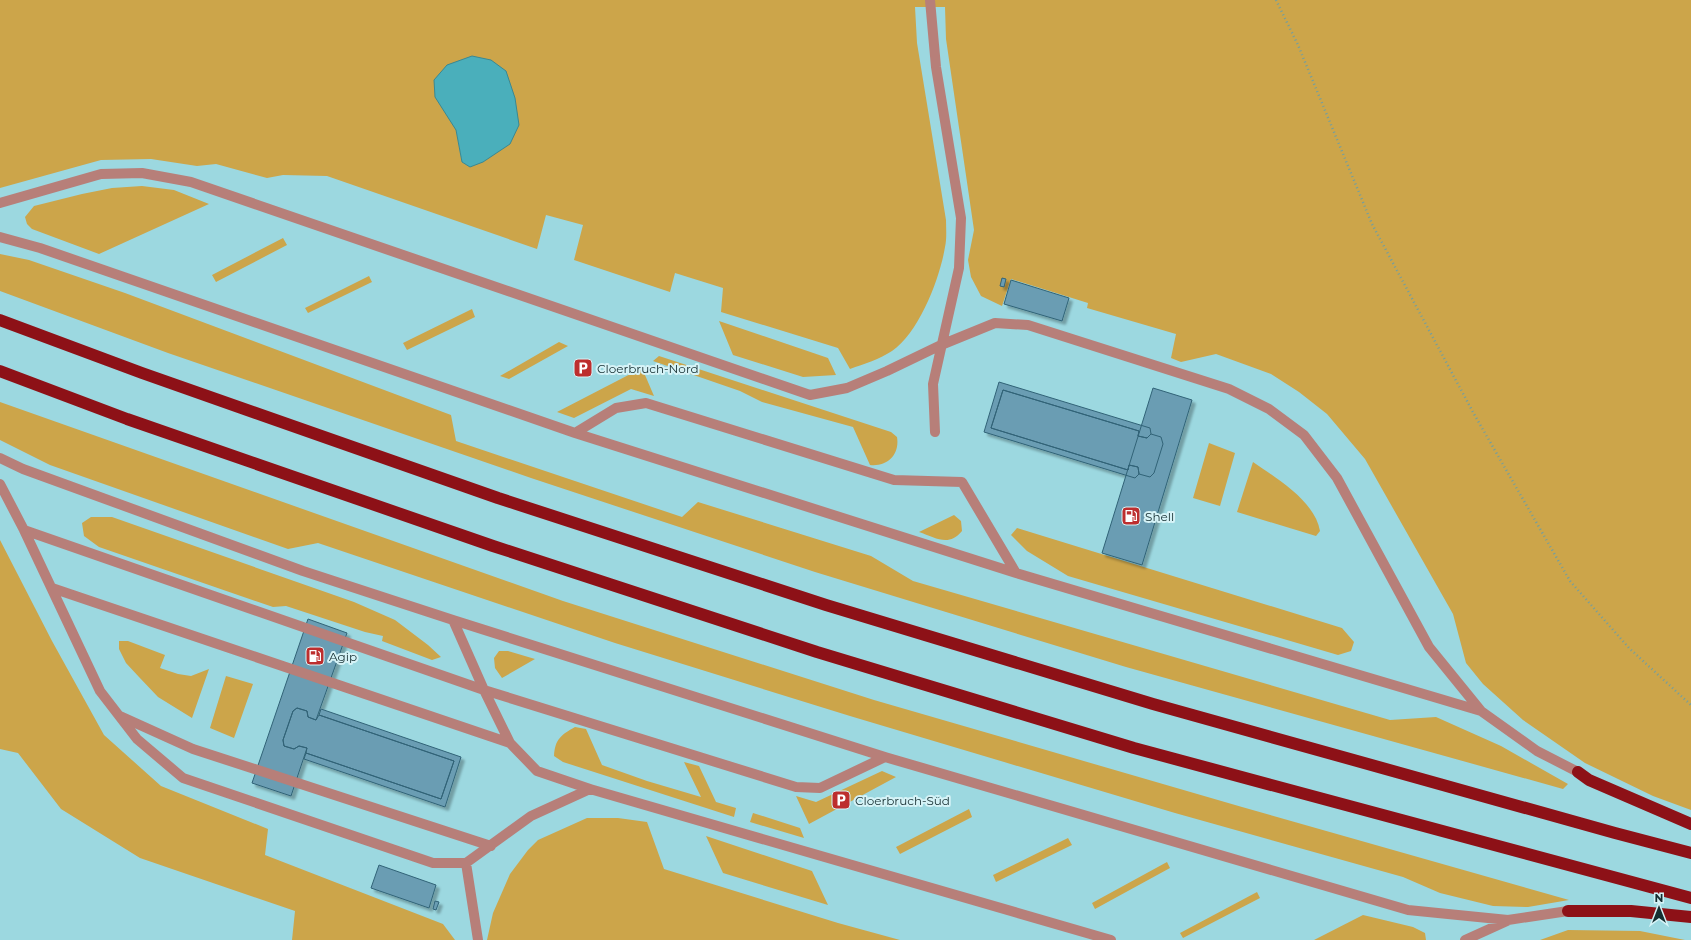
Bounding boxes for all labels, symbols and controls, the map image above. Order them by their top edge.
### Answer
parking icon: Cloerbruch-Nord [572,357,594,379]
place label: Cloerbruch-Nord [597,361,699,376]
fuel station icon: Shell [1120,505,1142,527]
place label: Shell [1145,509,1174,524]
fuel station icon: Agip [304,645,326,667]
place label: Agip [329,649,357,664]
parking icon: Cloerbruch-Süd [830,789,852,811]
place label: Cloerbruch-Süd [855,793,950,808]
north arrow [1639,888,1679,928]
text: N [1655,891,1663,905]

